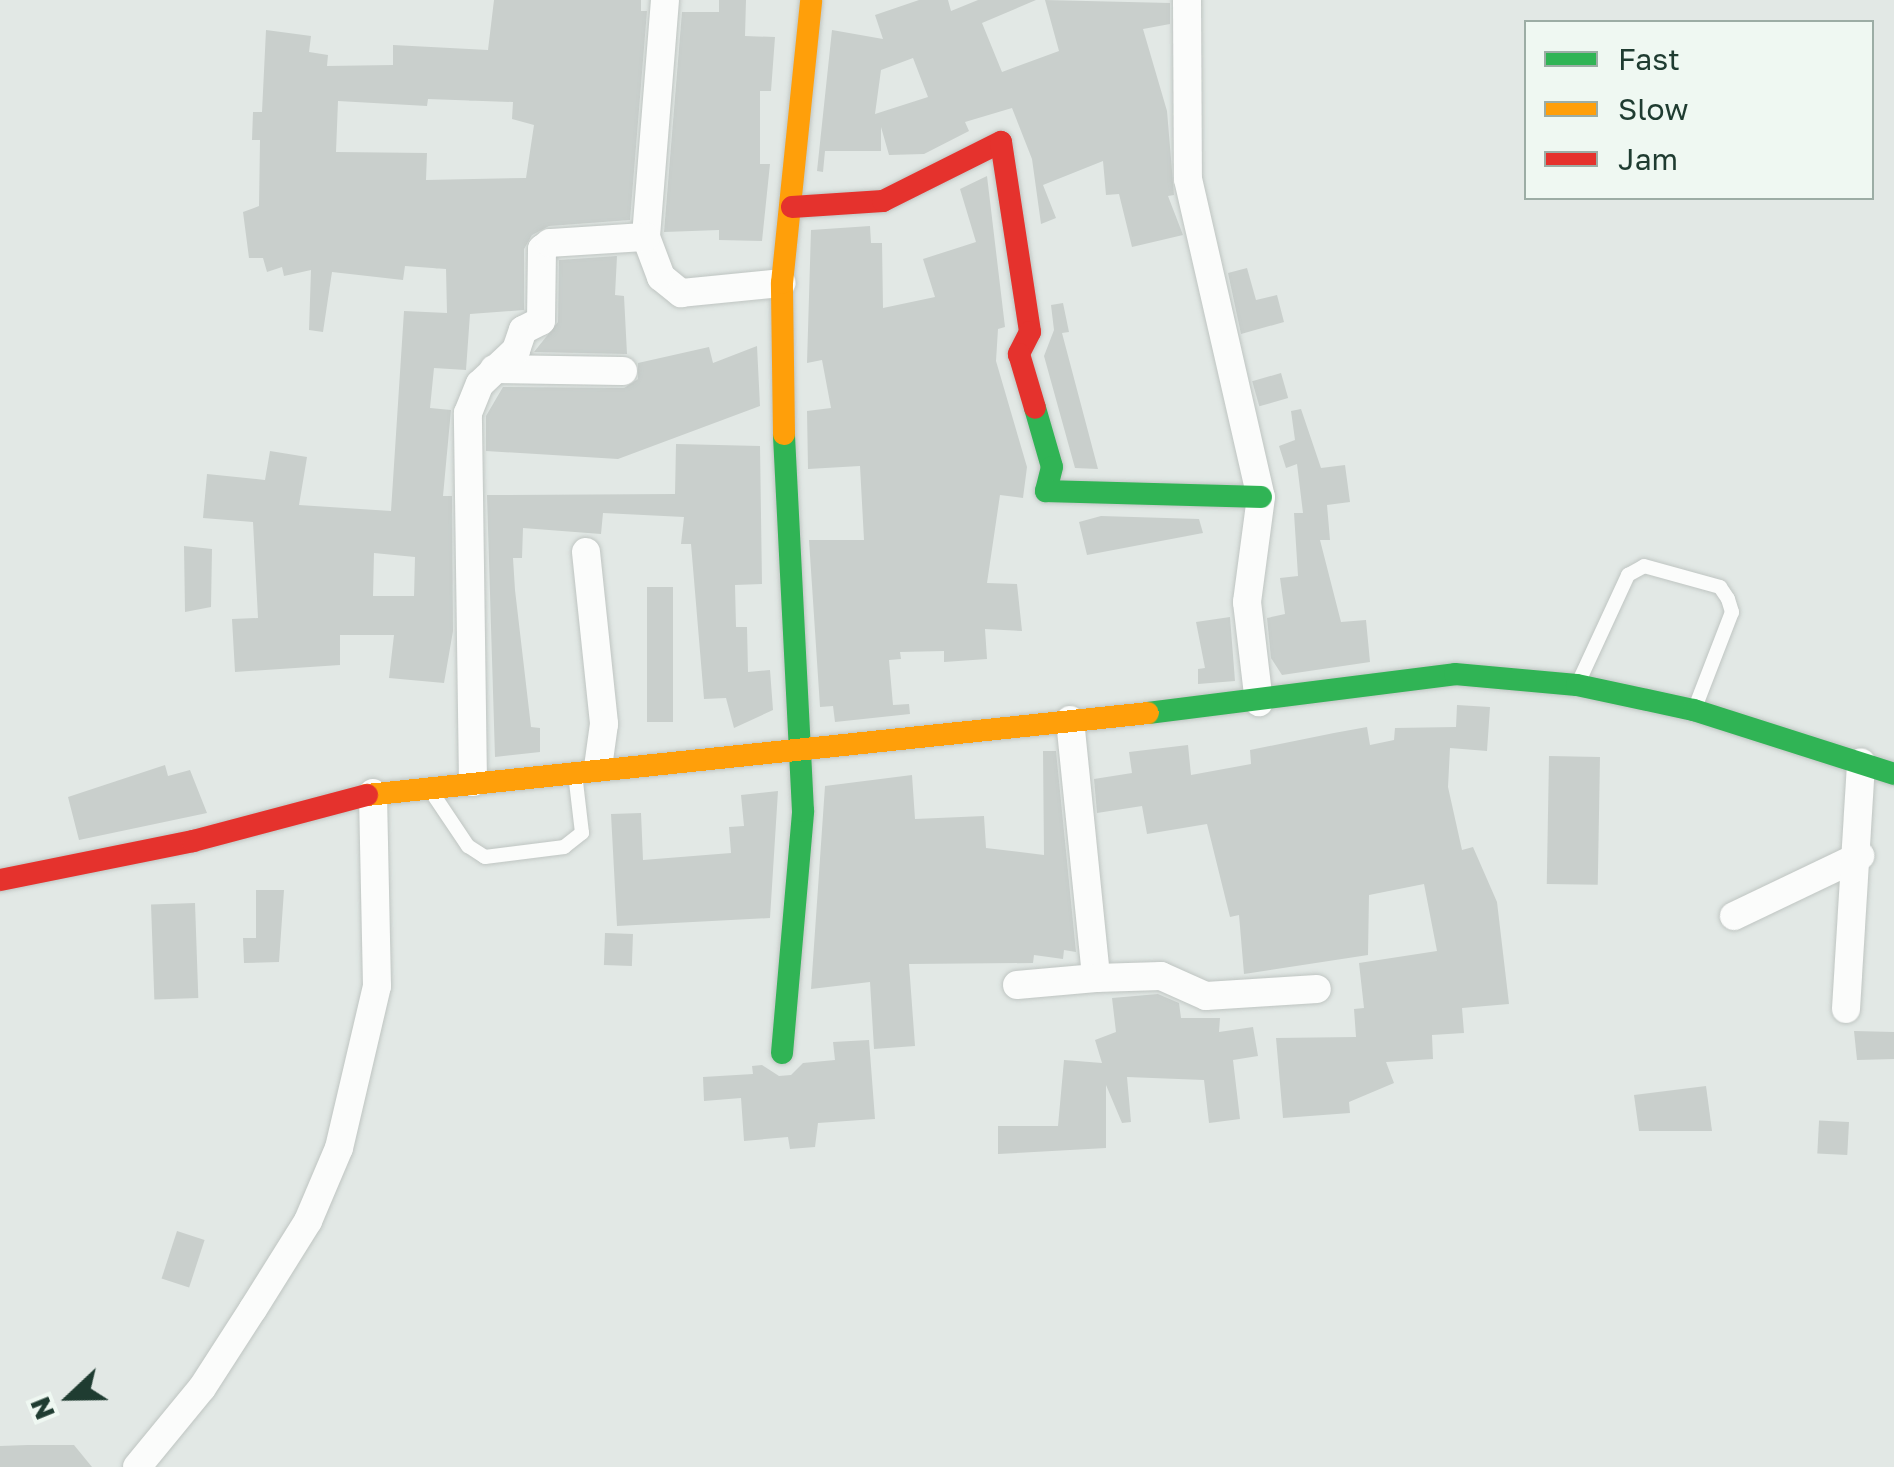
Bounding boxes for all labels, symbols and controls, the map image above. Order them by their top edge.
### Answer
legend [1524,20,1874,200]
text: Fast [1618,41,1680,77]
text: Slow [1618,91,1689,127]
text: Jam [1618,141,1678,177]
north arrow [20,1347,120,1447]
text: N [22,1392,61,1424]

